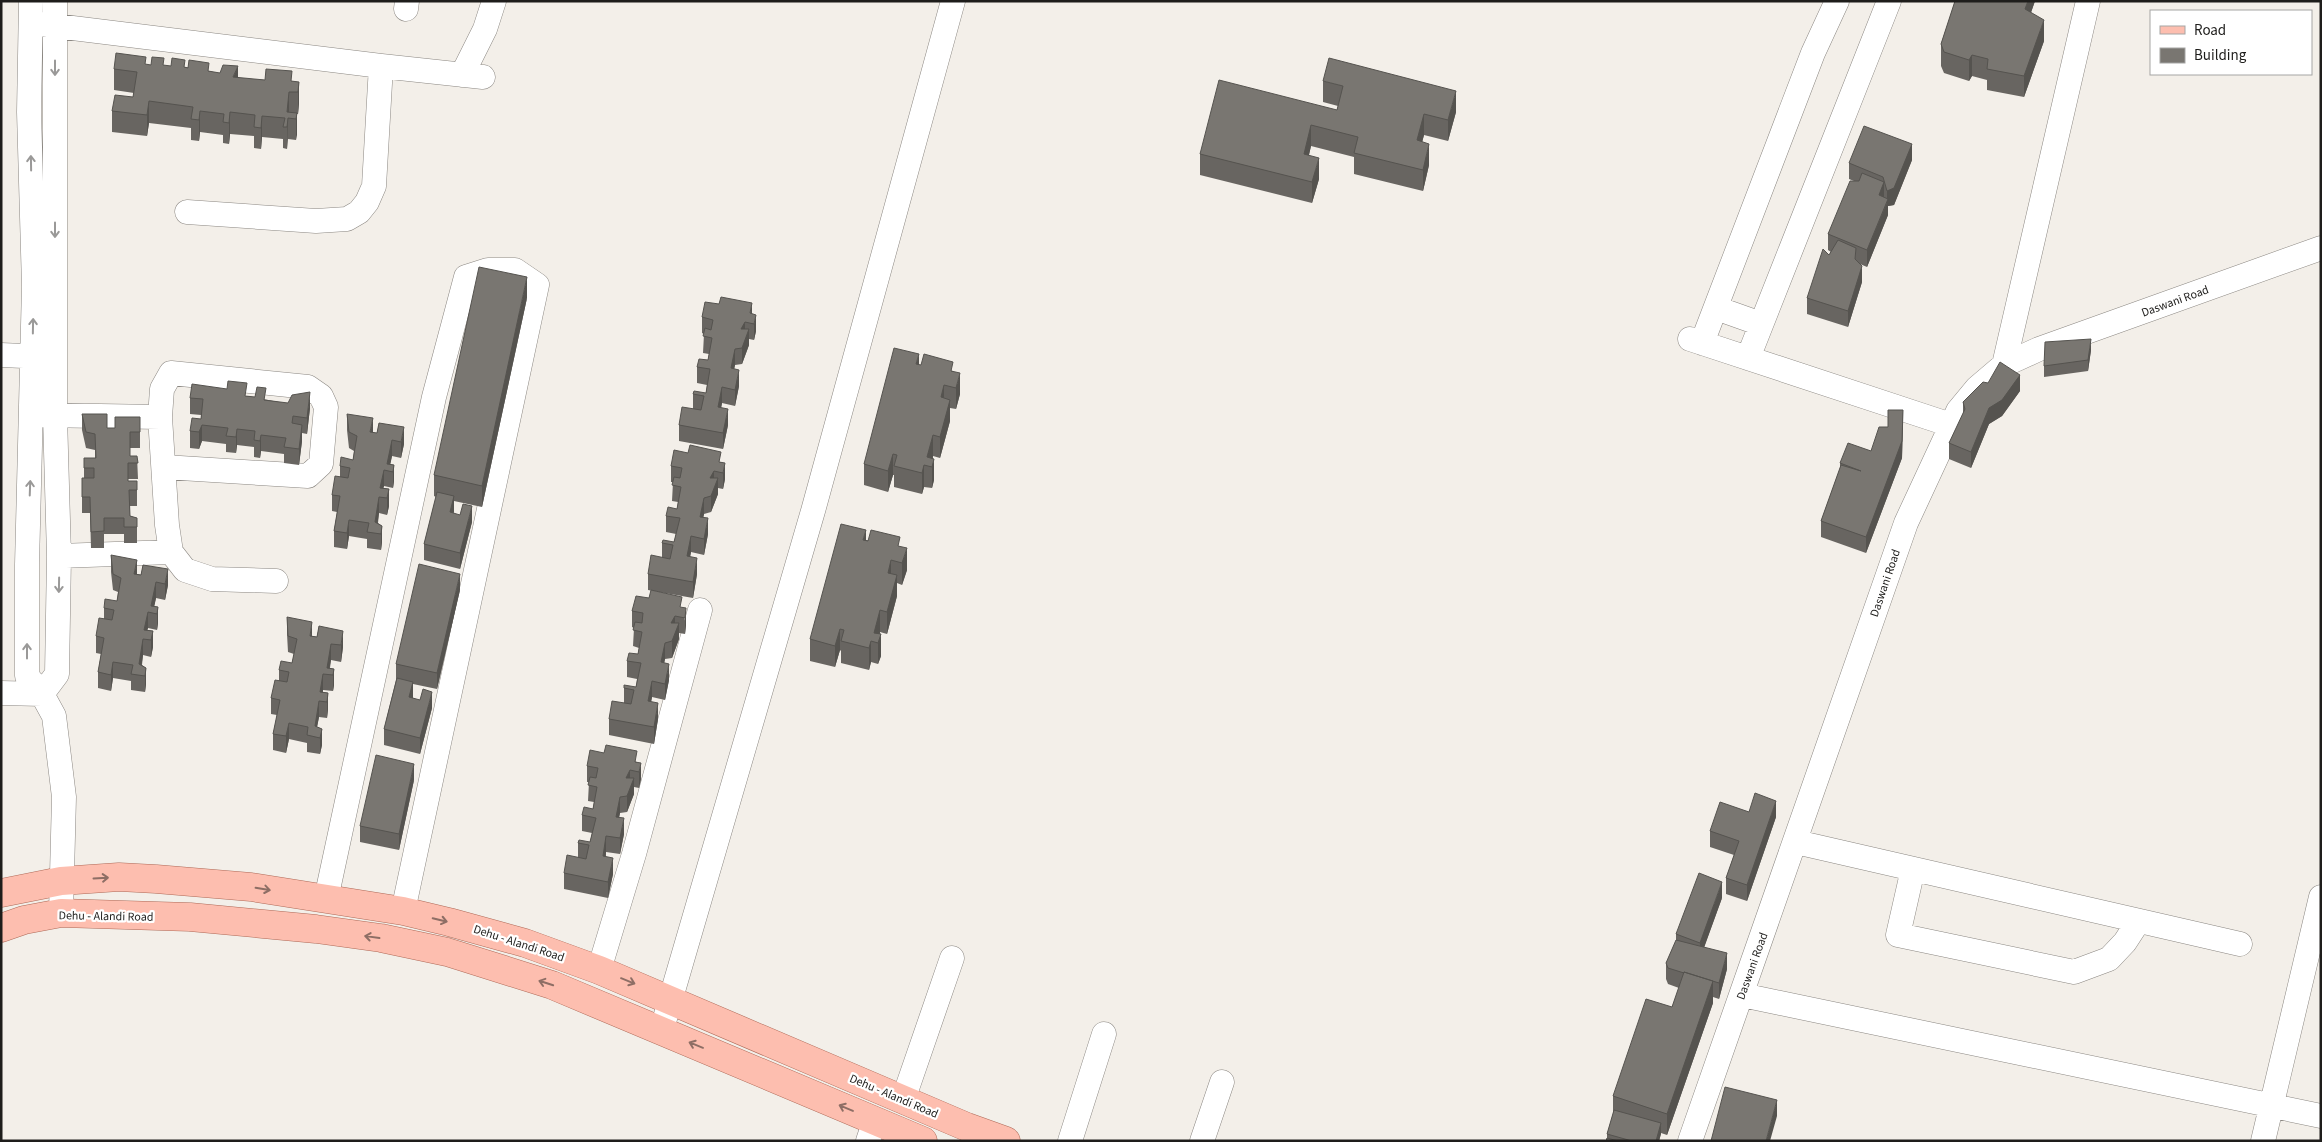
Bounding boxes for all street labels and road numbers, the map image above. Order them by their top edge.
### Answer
street label: Daswani Road [2139,281,2211,322]
street label: Daswani Road [1866,547,1905,619]
street label: Dehu - Alandi Road [58,907,154,926]
street label: Dehu - Alandi Road [471,921,567,966]
street label: Daswani Road [1732,930,1773,1002]
street label: Dehu - Alandi Road [847,1070,941,1123]

